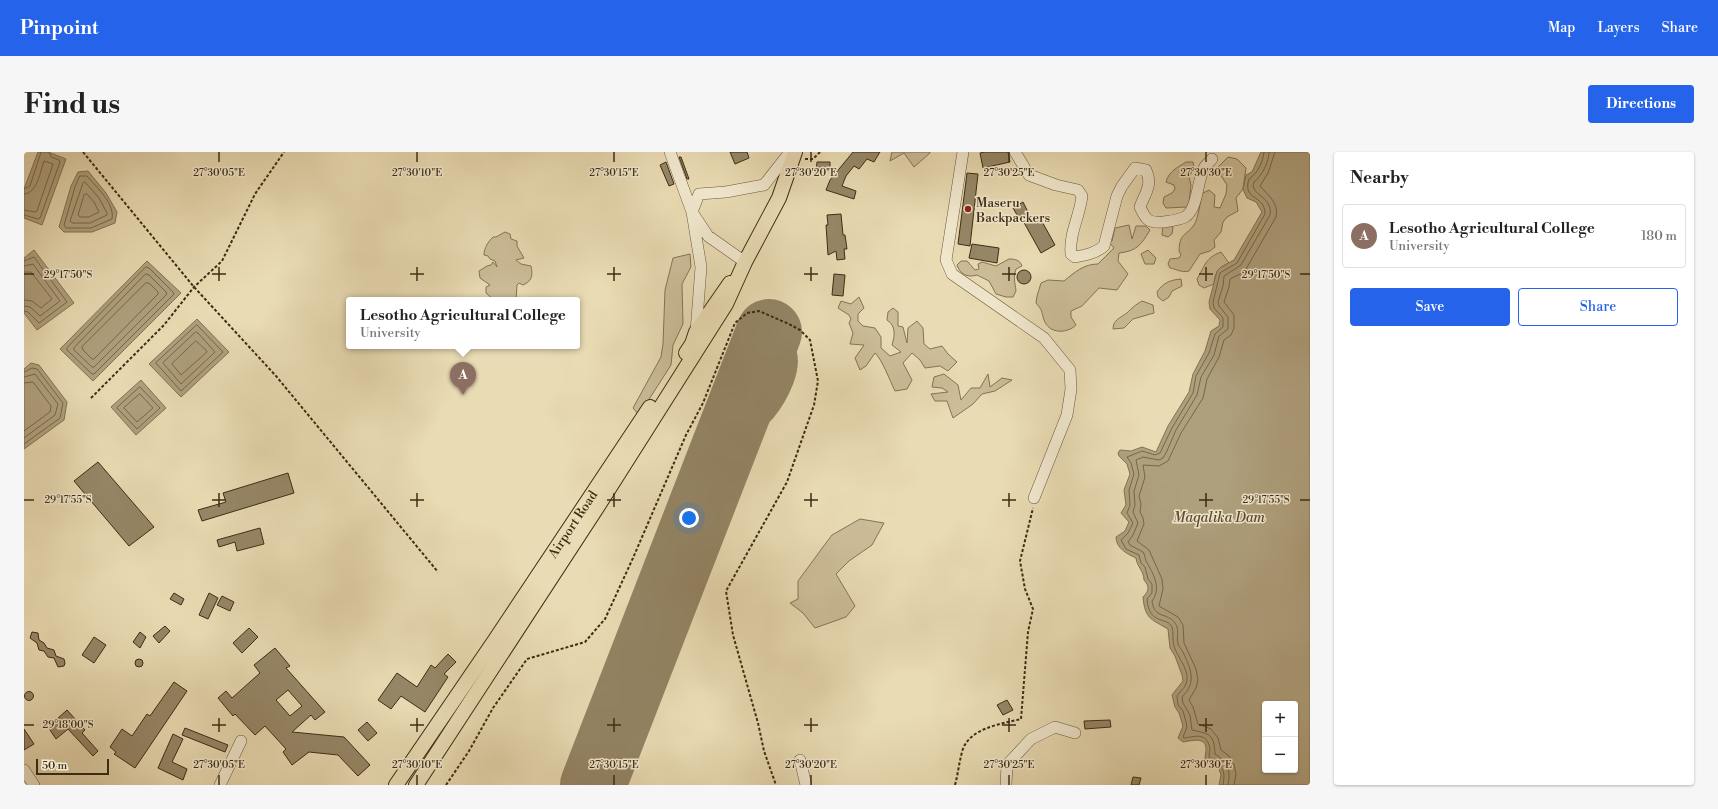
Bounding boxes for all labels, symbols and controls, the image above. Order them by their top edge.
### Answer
text: Pinpoint [20,16,99,40]
text: Map [1548,19,1575,37]
text: Layers [1597,19,1640,37]
text: Share [1662,19,1698,37]
button: Directions [1588,85,1694,123]
text: Find us [24,87,120,122]
text: 27°30'05"E [193,167,245,179]
text: 27°30'10"E [392,167,442,179]
text: 27°30'15"E [589,167,639,179]
text: 27°30'20"E [785,167,837,179]
text: 27°30'25"E [984,167,1034,179]
text: 27°30'30"E [1180,167,1232,179]
text: Nearby [1350,167,1409,189]
place label: Maseru Backpackers [975,195,1051,226]
marker: Maseru Backpackers [963,204,973,214]
text: Lesotho Agricultural College [1389,219,1595,238]
text: A [1359,228,1369,244]
text: 180 m [1641,228,1677,244]
text: University [1389,238,1450,254]
text: 29°17'50"S [44,269,92,281]
text: 29°17'50"S [1242,269,1290,281]
button: Save [1350,288,1510,326]
button: Share [1518,288,1678,326]
popup [346,297,580,349]
text: Lesotho Agricultural College [360,306,566,325]
text: University [360,325,421,341]
pin: A [450,362,476,395]
street label: Airport Road [544,487,602,562]
text: 29°17'55"S [44,494,92,506]
text: 29°17'55"S [1242,494,1290,506]
your location [679,508,699,528]
water label: Maqalika Dam [1173,509,1266,527]
map controls [1262,701,1298,773]
button: + [1262,701,1298,737]
text: 29°18'00"S [43,719,94,731]
button: − [1262,737,1298,773]
scale bar [36,757,109,776]
text: 50 m [42,759,67,773]
text: 27°30'05"E [193,759,245,771]
text: 27°30'10"E [392,759,442,771]
text: 27°30'15"E [589,759,639,771]
text: 27°30'20"E [785,759,837,771]
text: 27°30'25"E [984,759,1034,771]
text: 27°30'30"E [1180,759,1232,771]

